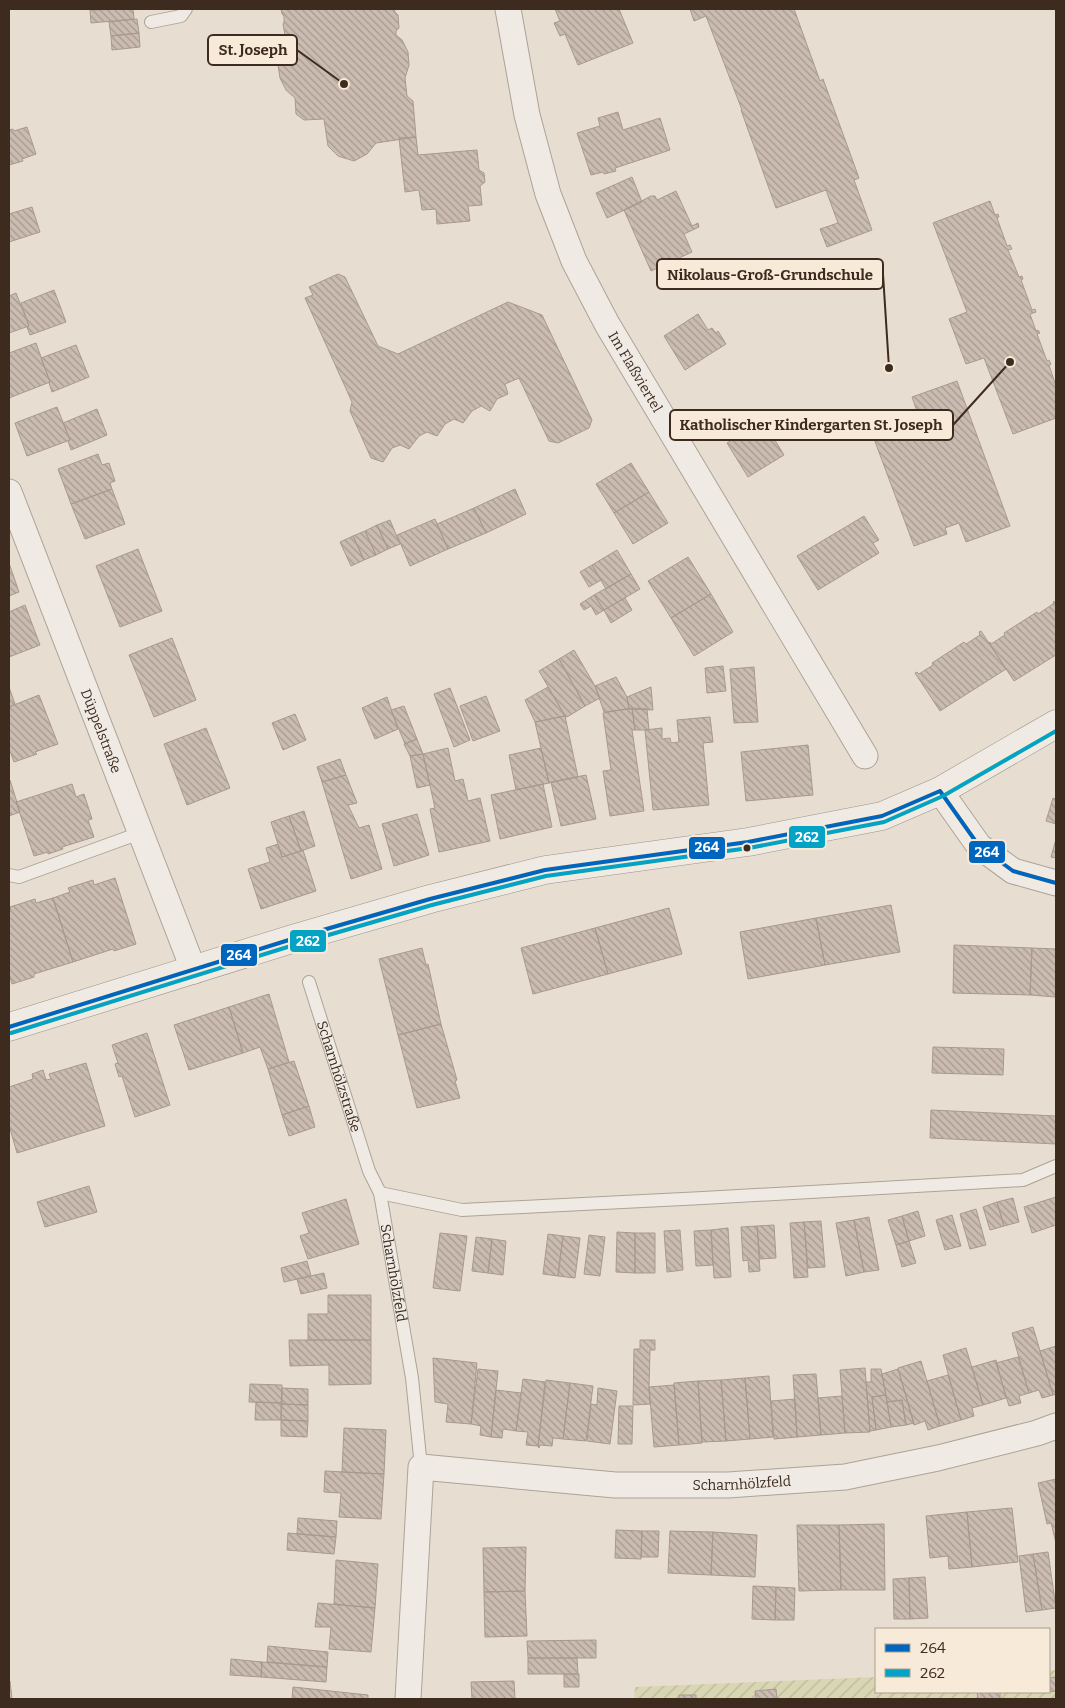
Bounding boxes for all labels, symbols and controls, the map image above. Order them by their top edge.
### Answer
callout: St. Joseph [208,35,297,65]
text: St. Joseph [219,41,288,59]
callout: Nikolaus-Groß-Grundschule [657,259,883,289]
text: Nikolaus-Groß-Grundschule [667,266,873,284]
street label: Im Flaßviertel [604,329,666,415]
callout: Katholischer Kindergarten St. Joseph [670,410,953,440]
text: Katholischer Kindergarten St. Joseph [680,416,943,434]
street label: Düppelstraße [77,686,125,776]
line badge: 262 [788,825,826,849]
text: 262 [795,829,819,846]
line badge: 264 [688,836,726,860]
text: 264 [695,839,720,856]
line badge: 264 [968,840,1006,864]
unlabelled marker [742,843,752,853]
text: 264 [975,844,1000,861]
line badge: 262 [289,929,327,953]
text: 262 [296,933,320,950]
line badge: 264 [220,943,258,967]
text: 264 [227,947,252,964]
street label: Scharnhölzstraße [313,1019,364,1134]
street label: Scharnhölzfeld [377,1223,410,1323]
street label: Scharnhölzfeld [692,1473,792,1494]
legend [875,1628,1050,1693]
text: 264 [920,1639,946,1657]
text: 262 [920,1664,945,1682]

